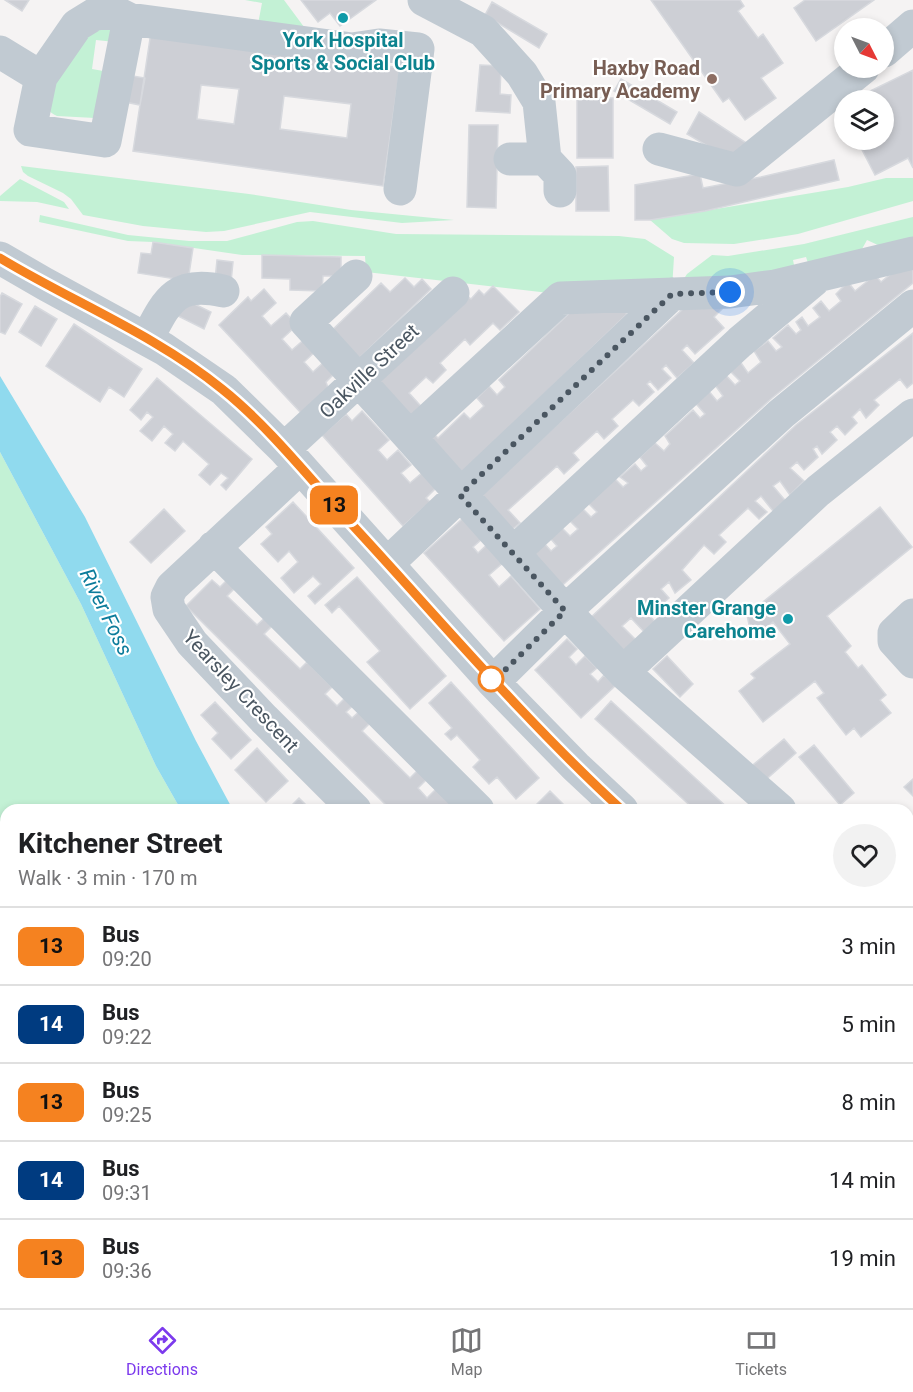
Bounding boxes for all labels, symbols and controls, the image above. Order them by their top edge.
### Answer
marker: York Hospital Sports & Social Club [336,11,350,25]
north arrow [834,18,894,78]
map controls [834,18,894,150]
place label: York Hospital Sports & Social Club [251,28,435,75]
place label: Haxby Road Primary Academy [540,56,701,103]
marker: Haxby Road Primary Academy [705,72,719,86]
button: layers [834,90,894,150]
your location [715,277,745,307]
street label: Oakville Street [314,319,424,423]
line badge: 13 [307,486,361,524]
text: 13 [322,493,346,517]
water label: River Foss [75,565,137,659]
place label: Minster Grange Carehome [637,596,776,643]
marker: Minster Grange Carehome [781,612,795,626]
street label: Yearsley Crescent [178,625,304,757]
unlabelled marker [478,666,504,692]
button: heart [833,824,896,887]
text: Kitchener Street [18,827,223,860]
text: Walk · 3 min · 170 m [18,866,197,890]
text: Bus [102,922,140,947]
text: 13 [39,934,63,958]
text: 3 min [841,934,896,959]
text: 09:20 [102,947,152,971]
text: Bus [102,1000,140,1025]
text: 14 [39,1012,63,1036]
text: 5 min [841,1012,896,1037]
text: 09:22 [102,1025,152,1049]
text: Bus [102,1078,140,1103]
text: 13 [39,1090,63,1114]
text: 8 min [841,1090,896,1115]
text: 09:25 [102,1103,152,1127]
text: Bus [102,1156,140,1181]
text: 14 [39,1168,63,1192]
text: 14 min [829,1168,896,1193]
text: 09:31 [102,1181,152,1205]
text: Bus [102,1234,140,1259]
text: 13 [39,1246,63,1270]
text: 19 min [829,1246,896,1271]
text: 09:36 [102,1259,152,1283]
tab: Directions [126,1324,198,1379]
tab: Map [450,1324,483,1379]
tab: Tickets [735,1324,787,1379]

